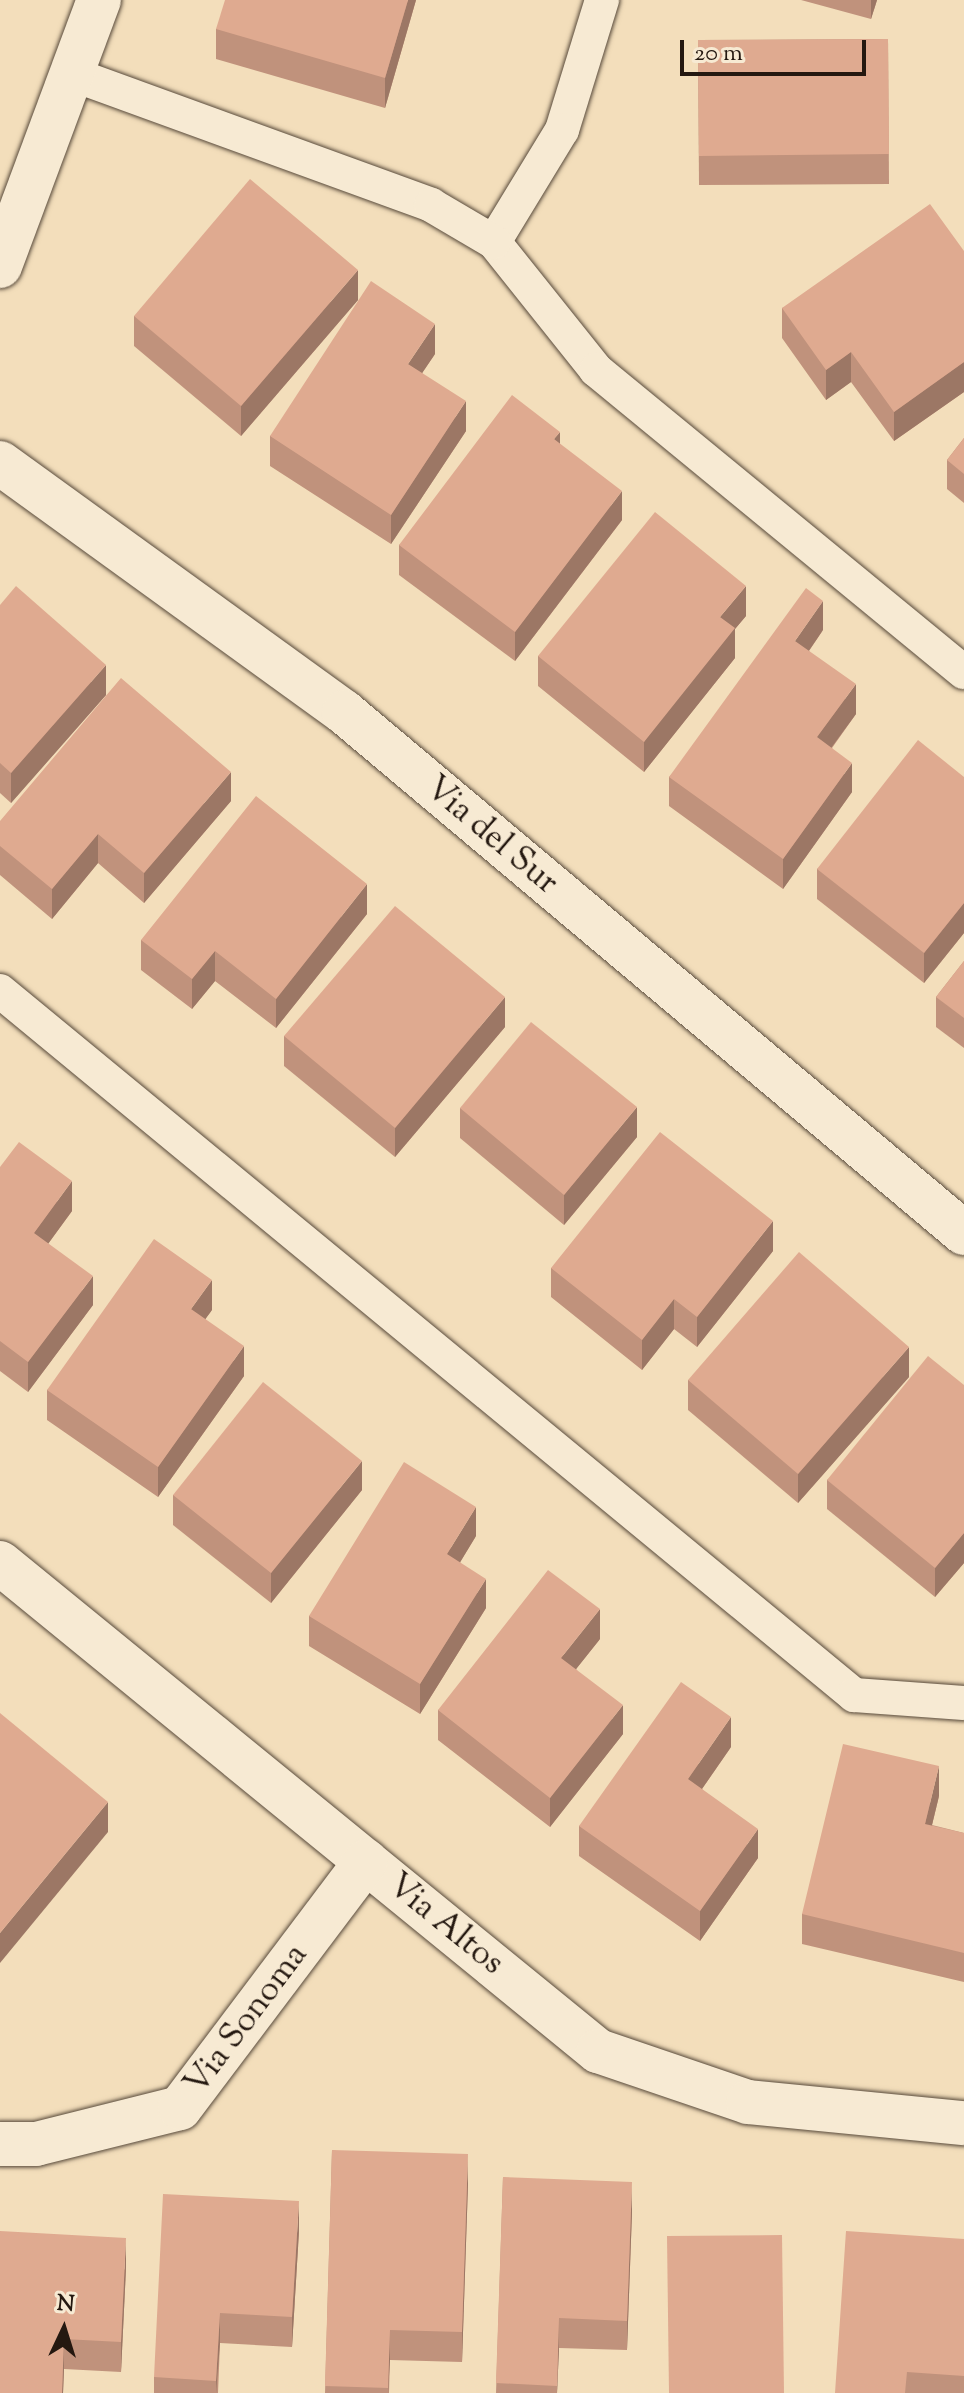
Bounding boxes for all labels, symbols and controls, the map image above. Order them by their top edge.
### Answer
scale bar [684,24,870,74]
text: 20 m [694,37,743,71]
street label: Via del Sur [416,768,566,904]
street label: Via Altos [378,1866,512,1984]
street label: Via Sonoma [177,1936,317,2104]
text: N [56,2288,76,2322]
north arrow [24,2289,104,2369]

